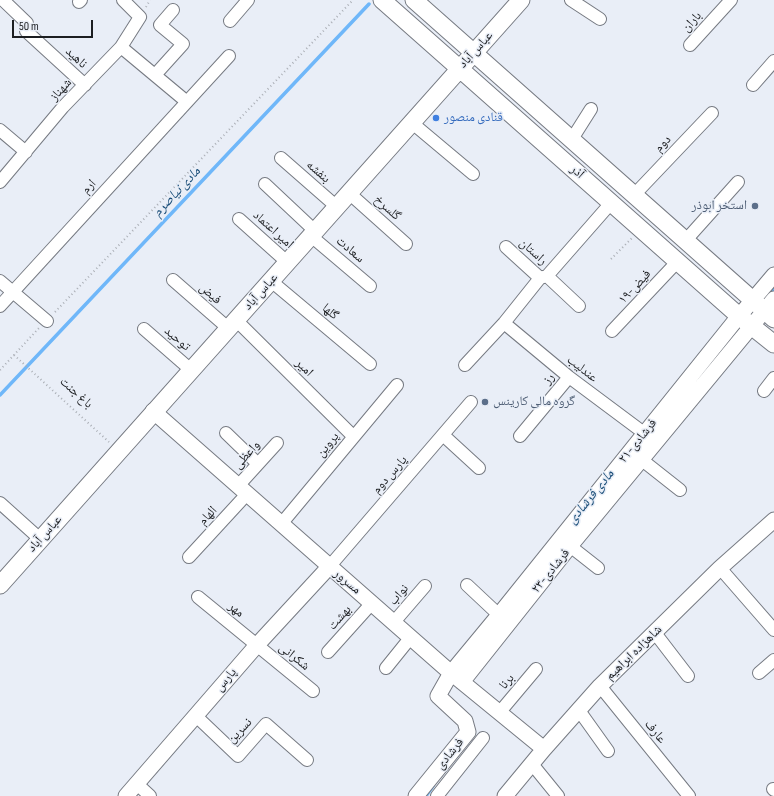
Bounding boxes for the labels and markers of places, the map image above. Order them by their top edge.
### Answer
place label: قنادی منصور [444,110,503,126]
marker: قنادی منصور [431,113,441,123]
place label: استخر ابوذر [692,198,747,214]
marker: استخر ابوذر [750,201,760,211]
place label: گروه مالی کارینس [493,394,575,410]
marker: گروه مالی کارینس [480,397,490,407]

